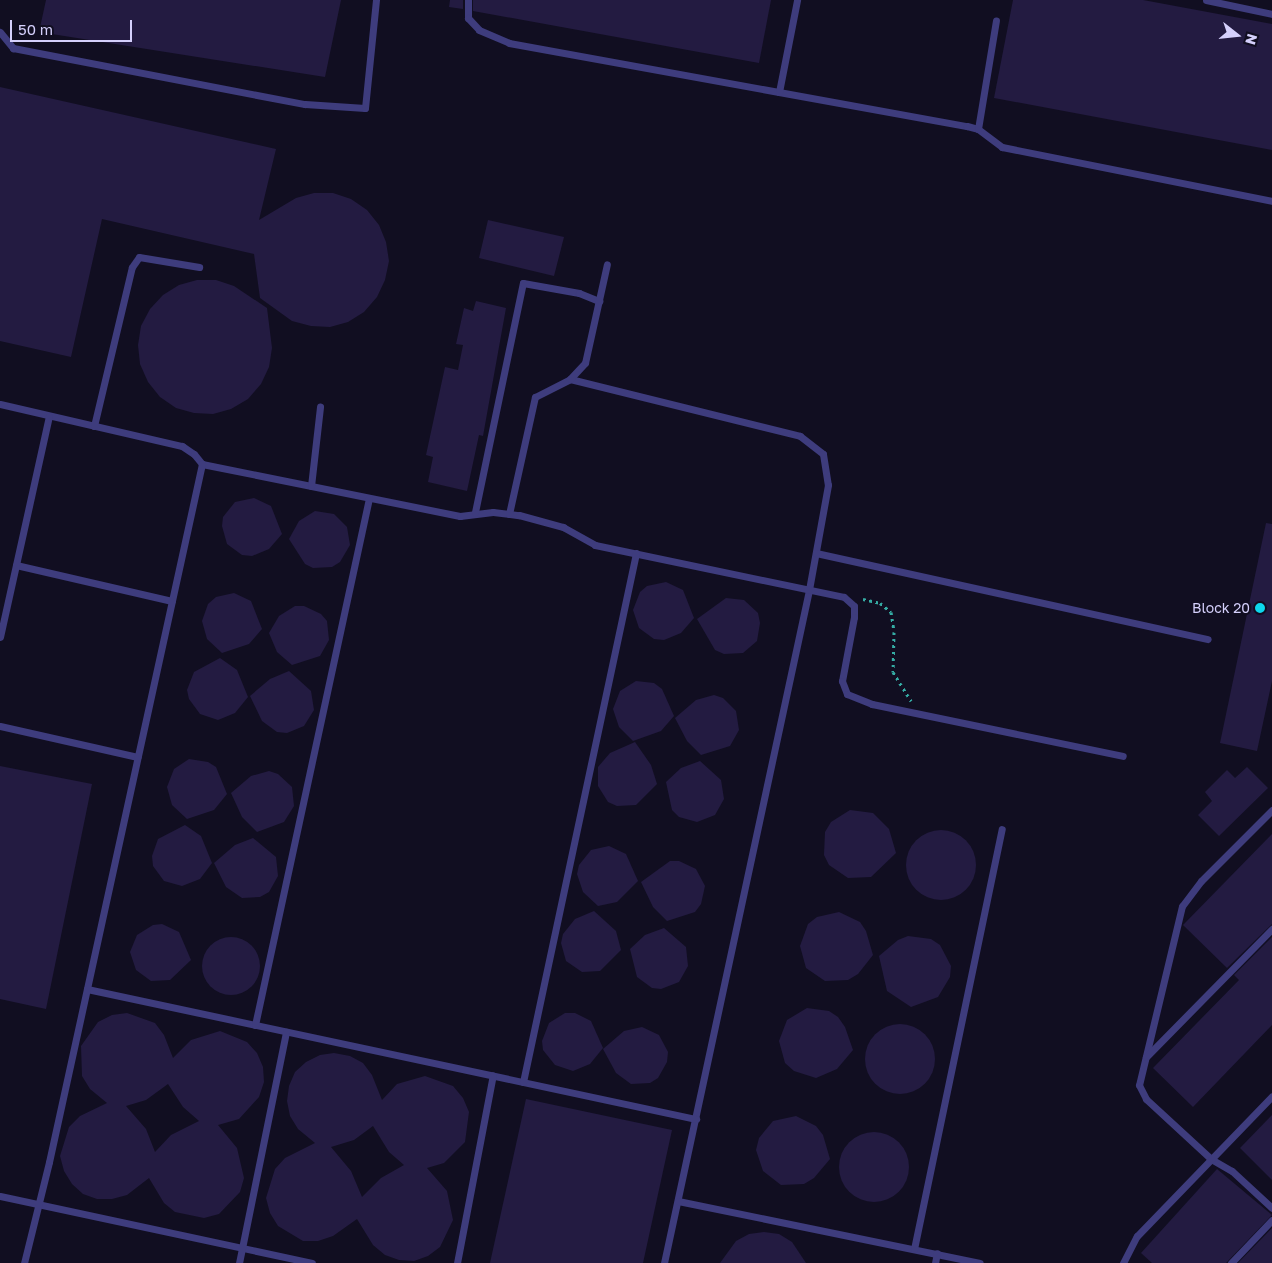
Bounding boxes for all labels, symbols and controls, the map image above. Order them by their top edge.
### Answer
scale bar [12,10,135,42]
north arrow [1212,10,1262,60]
text: 50 m [18,20,53,38]
text: N [1242,32,1262,47]
place label: Block 20 [1192,600,1250,616]
marker: Block 20 [1254,602,1266,614]

